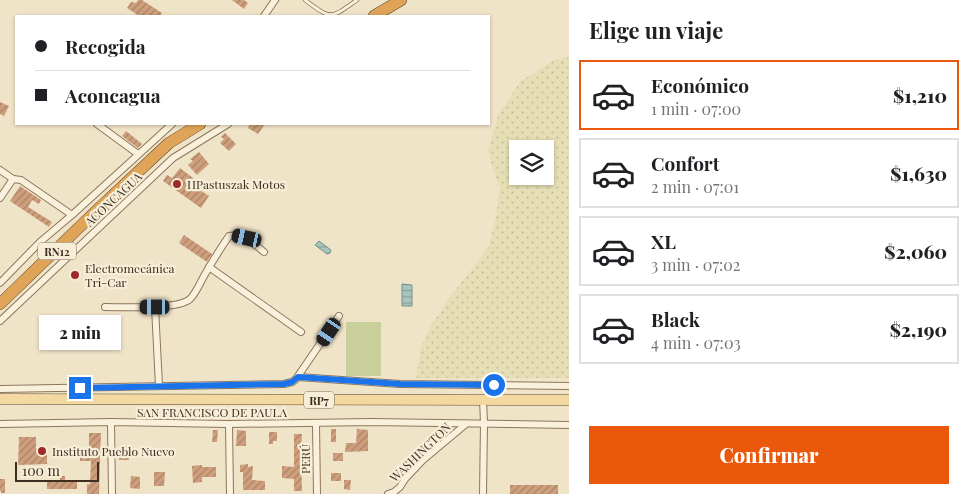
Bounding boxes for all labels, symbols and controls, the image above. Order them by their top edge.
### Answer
text: Elige un viaje [589,15,723,45]
text: Recogida [65,33,146,59]
text: Económico [651,72,749,98]
icon: car [591,73,636,118]
text: Aconcagua [65,82,161,108]
text: $1,210 [893,82,947,108]
text: 1 min · 07:00 [651,98,741,119]
map controls [509,140,554,185]
button: layers [509,140,554,185]
text: Confort [651,150,719,176]
icon: car [591,151,636,196]
text: $1,630 [890,160,947,186]
street label: ACONCAGUA [80,168,145,230]
place label: HPastuszak Motos [187,176,285,192]
text: 2 min · 07:01 [651,176,739,197]
marker: HPastuszak Motos [171,178,183,190]
car [230,227,263,249]
text: XL [651,228,676,254]
icon: car [591,229,636,274]
text: $2,060 [884,238,947,264]
road number: RN12 [38,242,76,260]
text: 3 min · 07:02 [651,254,740,275]
place label: Electromecánica Tri-Car [85,260,174,290]
marker: Electromecánica Tri-Car [69,269,81,281]
car [140,300,170,315]
text: Black [651,306,700,332]
icon: car [591,307,636,352]
car [314,315,343,349]
callout: 2 min [39,316,121,350]
text: $2,190 [890,316,947,342]
text: 2 min [59,322,101,343]
text: 4 min · 07:03 [651,332,741,353]
route start [483,374,505,396]
route end [69,377,91,399]
road number: RP7 [304,392,334,408]
street label: SAN FRANCISCO DE PAULA [137,404,288,420]
street label: WASHINGTON [385,418,454,486]
button: Confirmar [589,426,949,484]
place label: Instituto Pueblo Nuevo [52,443,175,459]
street label: PERÚ [297,444,313,474]
marker: Instituto Pueblo Nuevo [36,445,48,457]
scale bar [15,459,99,482]
text: 100 m [22,461,60,480]

